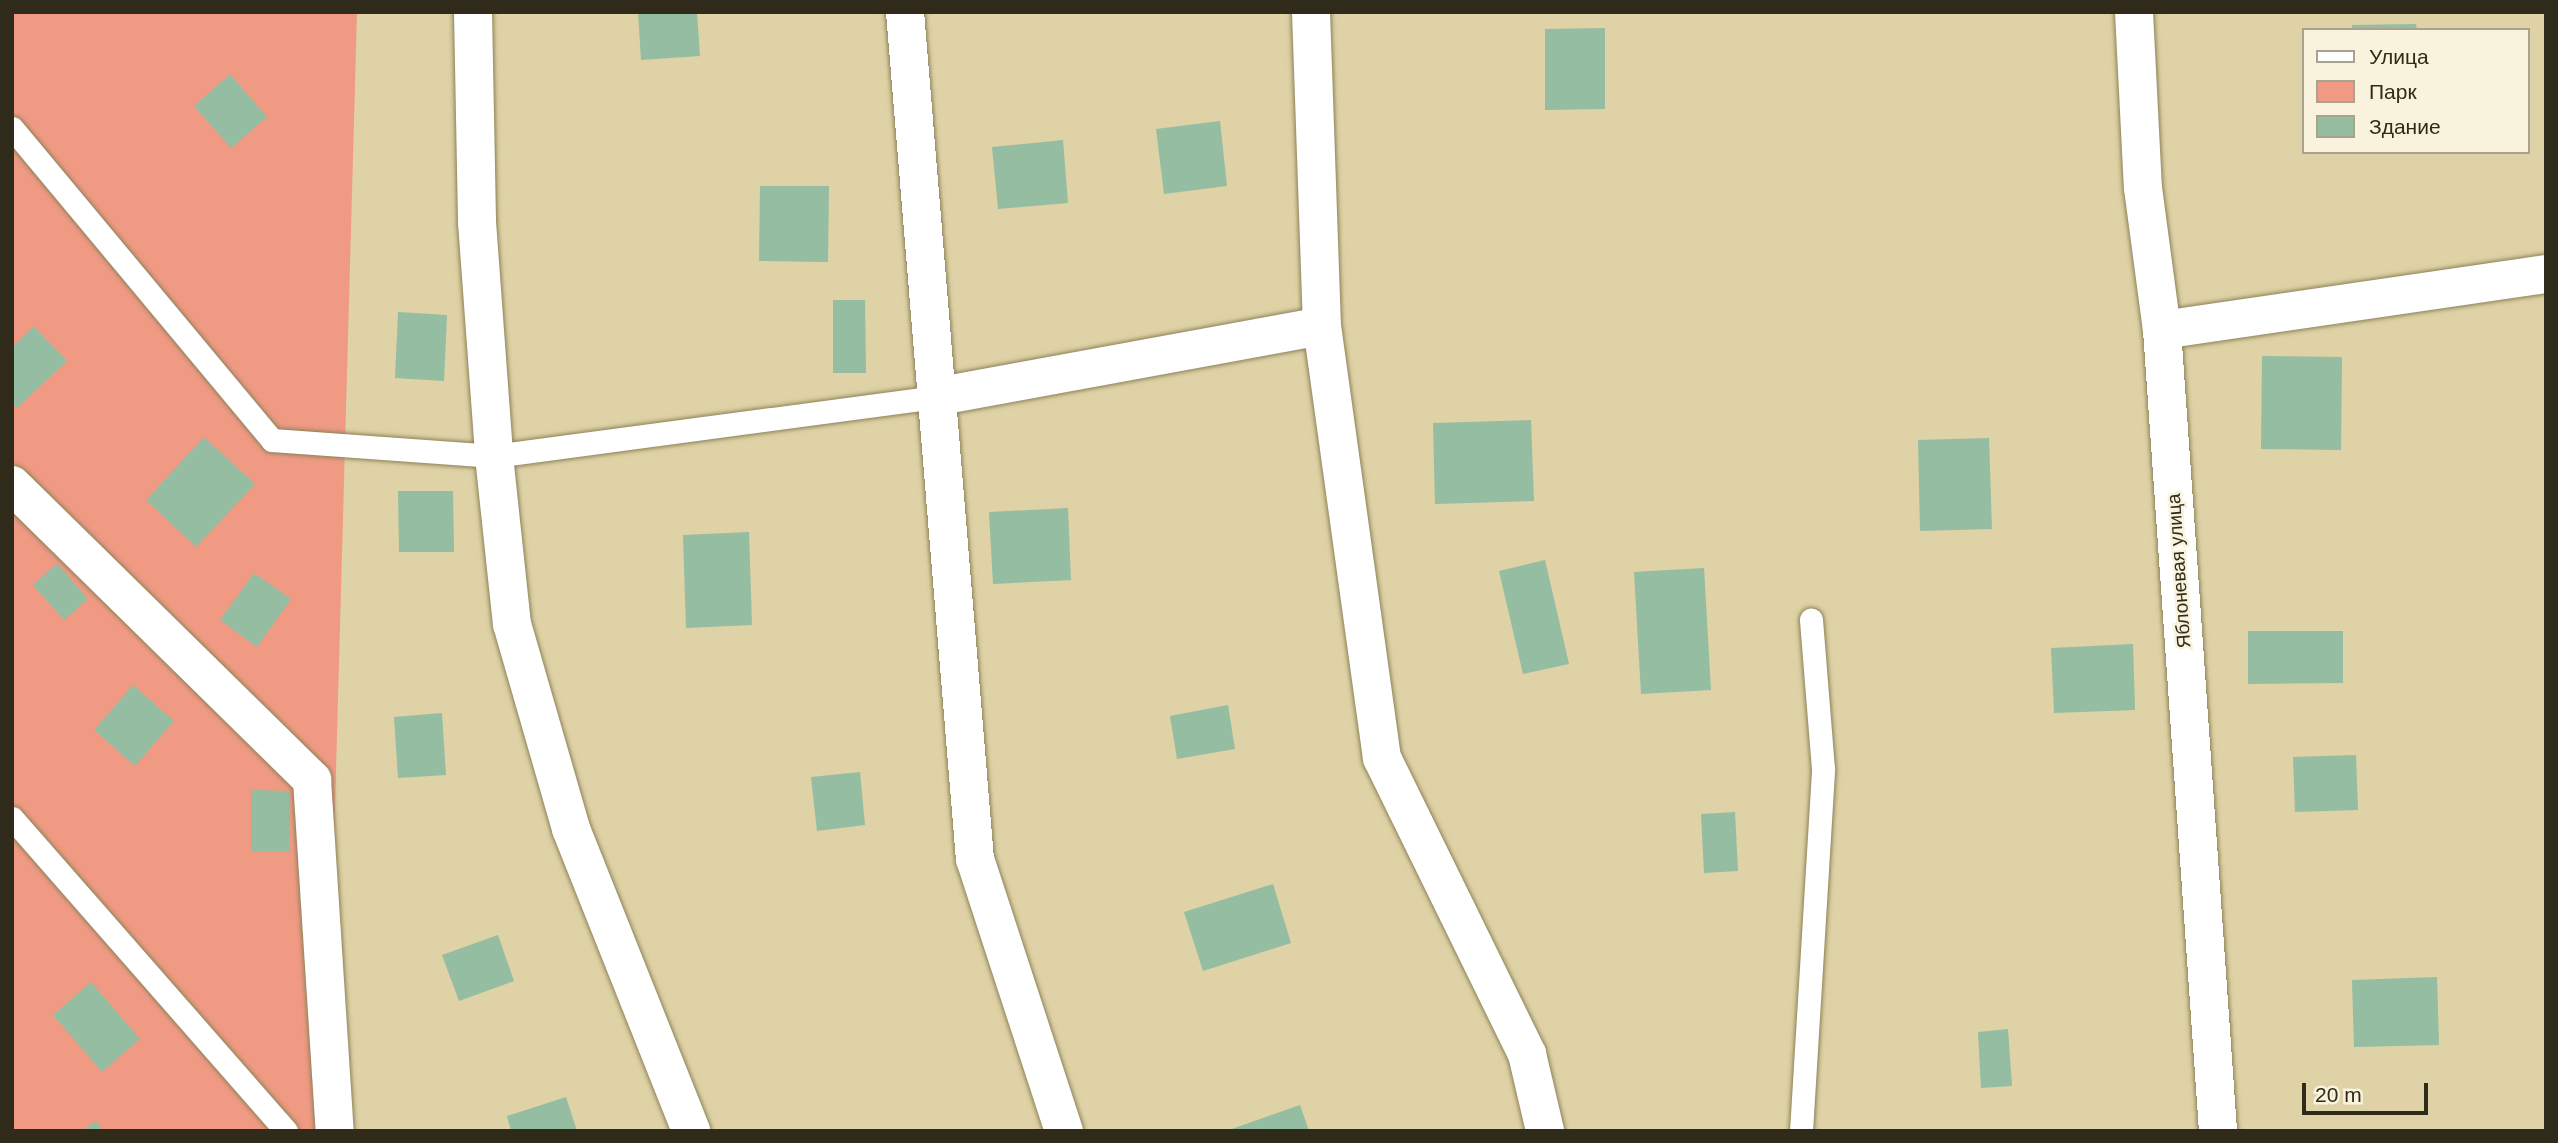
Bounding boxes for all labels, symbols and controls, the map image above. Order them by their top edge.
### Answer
legend [2302,28,2530,154]
text: Улица [2369,45,2429,68]
text: Парк [2369,80,2417,103]
text: Здание [2369,115,2441,138]
street label: Яблоневая улица [2162,493,2196,649]
scale bar [2306,1070,2432,1114]
text: 20 m [2315,1083,2362,1106]

